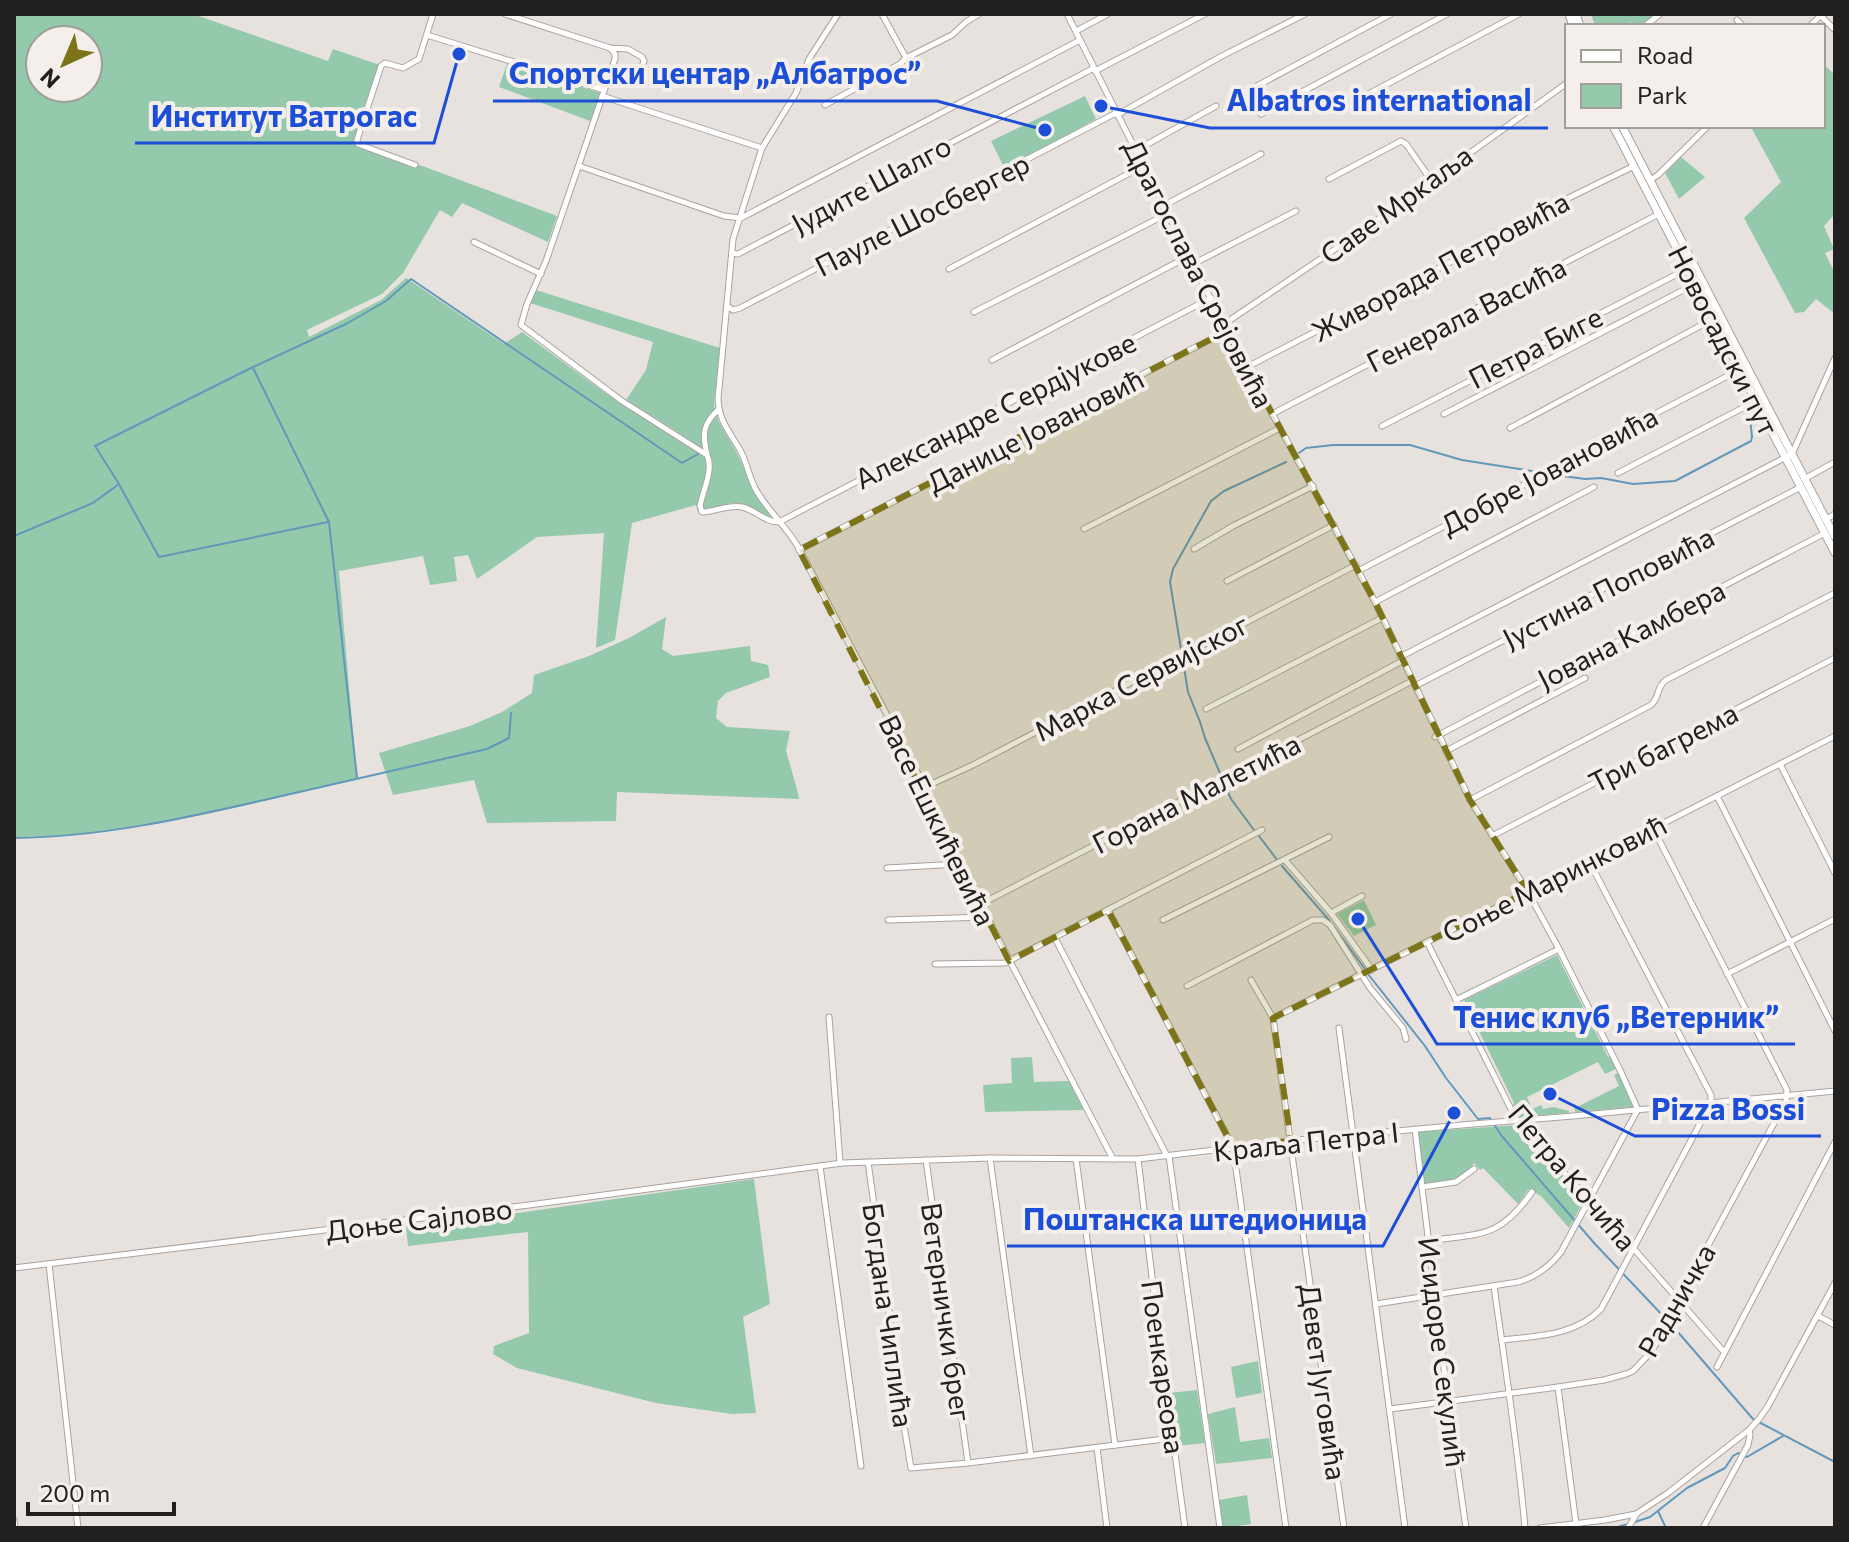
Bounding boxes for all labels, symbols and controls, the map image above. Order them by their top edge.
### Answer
north arrow [24,24,104,104]
legend [1565,24,1825,128]
text: Road [1637,40,1693,69]
callout: Спортски центар „Албатрос” [493,47,937,101]
text: Спортски центар „Албатрос” [509,53,921,90]
text: N [34,63,65,94]
callout: Albatros international [1210,74,1548,128]
text: Albatros international [1226,80,1532,117]
text: Park [1637,80,1687,109]
callout: Институт Ватрогас [135,89,434,143]
text: Институт Ватрогас [151,96,417,133]
street label: Јудите Шалго [785,128,957,240]
street label: Драгослава Срејовића [1117,133,1281,413]
street label: Саве Мркаља [1313,137,1479,271]
street label: Пауле Шосбергер [809,145,1035,283]
street label: Живорада Петровића [1305,184,1575,348]
street label: Новосадски пут [1662,240,1786,440]
street label: Генерала Васића [1361,249,1571,379]
street label: Петра Биге [1462,299,1608,395]
street label: Александре Сердјукове [849,324,1141,496]
street label: Данице Јовановић [921,361,1149,499]
street label: Добре Јовановића [1435,399,1663,541]
street label: Јустина Поповића [1497,519,1719,655]
street label: Јована Камбера [1532,572,1730,696]
street label: Марка Сервијског [1028,606,1254,748]
street label: Три багрема [1583,695,1743,799]
street label: Васе Ешкићевића [872,709,1004,931]
street label: Горана Малетића [1086,726,1306,860]
street label: Соње Маринковић [1436,807,1672,949]
callout: Тенис клуб „Ветерник” [1437,990,1795,1044]
text: Тенис клуб „Ветерник” [1453,997,1779,1034]
callout: Pizza Bossi [1635,1082,1821,1136]
text: Pizza Bossi [1651,1089,1805,1126]
street label: Петра Кочића [1502,1097,1644,1257]
street label: Краља Петра I [1212,1114,1400,1168]
street label: Доње Сајлово [324,1191,514,1247]
callout: Поштанска штедионица [1007,1192,1383,1246]
text: Поштанска штедионица [1023,1199,1367,1236]
street label: Ветернички брег [915,1200,979,1424]
street label: Богдана Чиплића [856,1201,922,1429]
street label: Исидоре Секулић [1412,1235,1474,1469]
street label: Радничка [1630,1237,1722,1363]
street label: Поенкареова [1135,1278,1193,1456]
street label: Девет Југовића [1293,1282,1355,1482]
scale bar [28,1466,174,1516]
text: 200 m [40,1478,110,1507]

